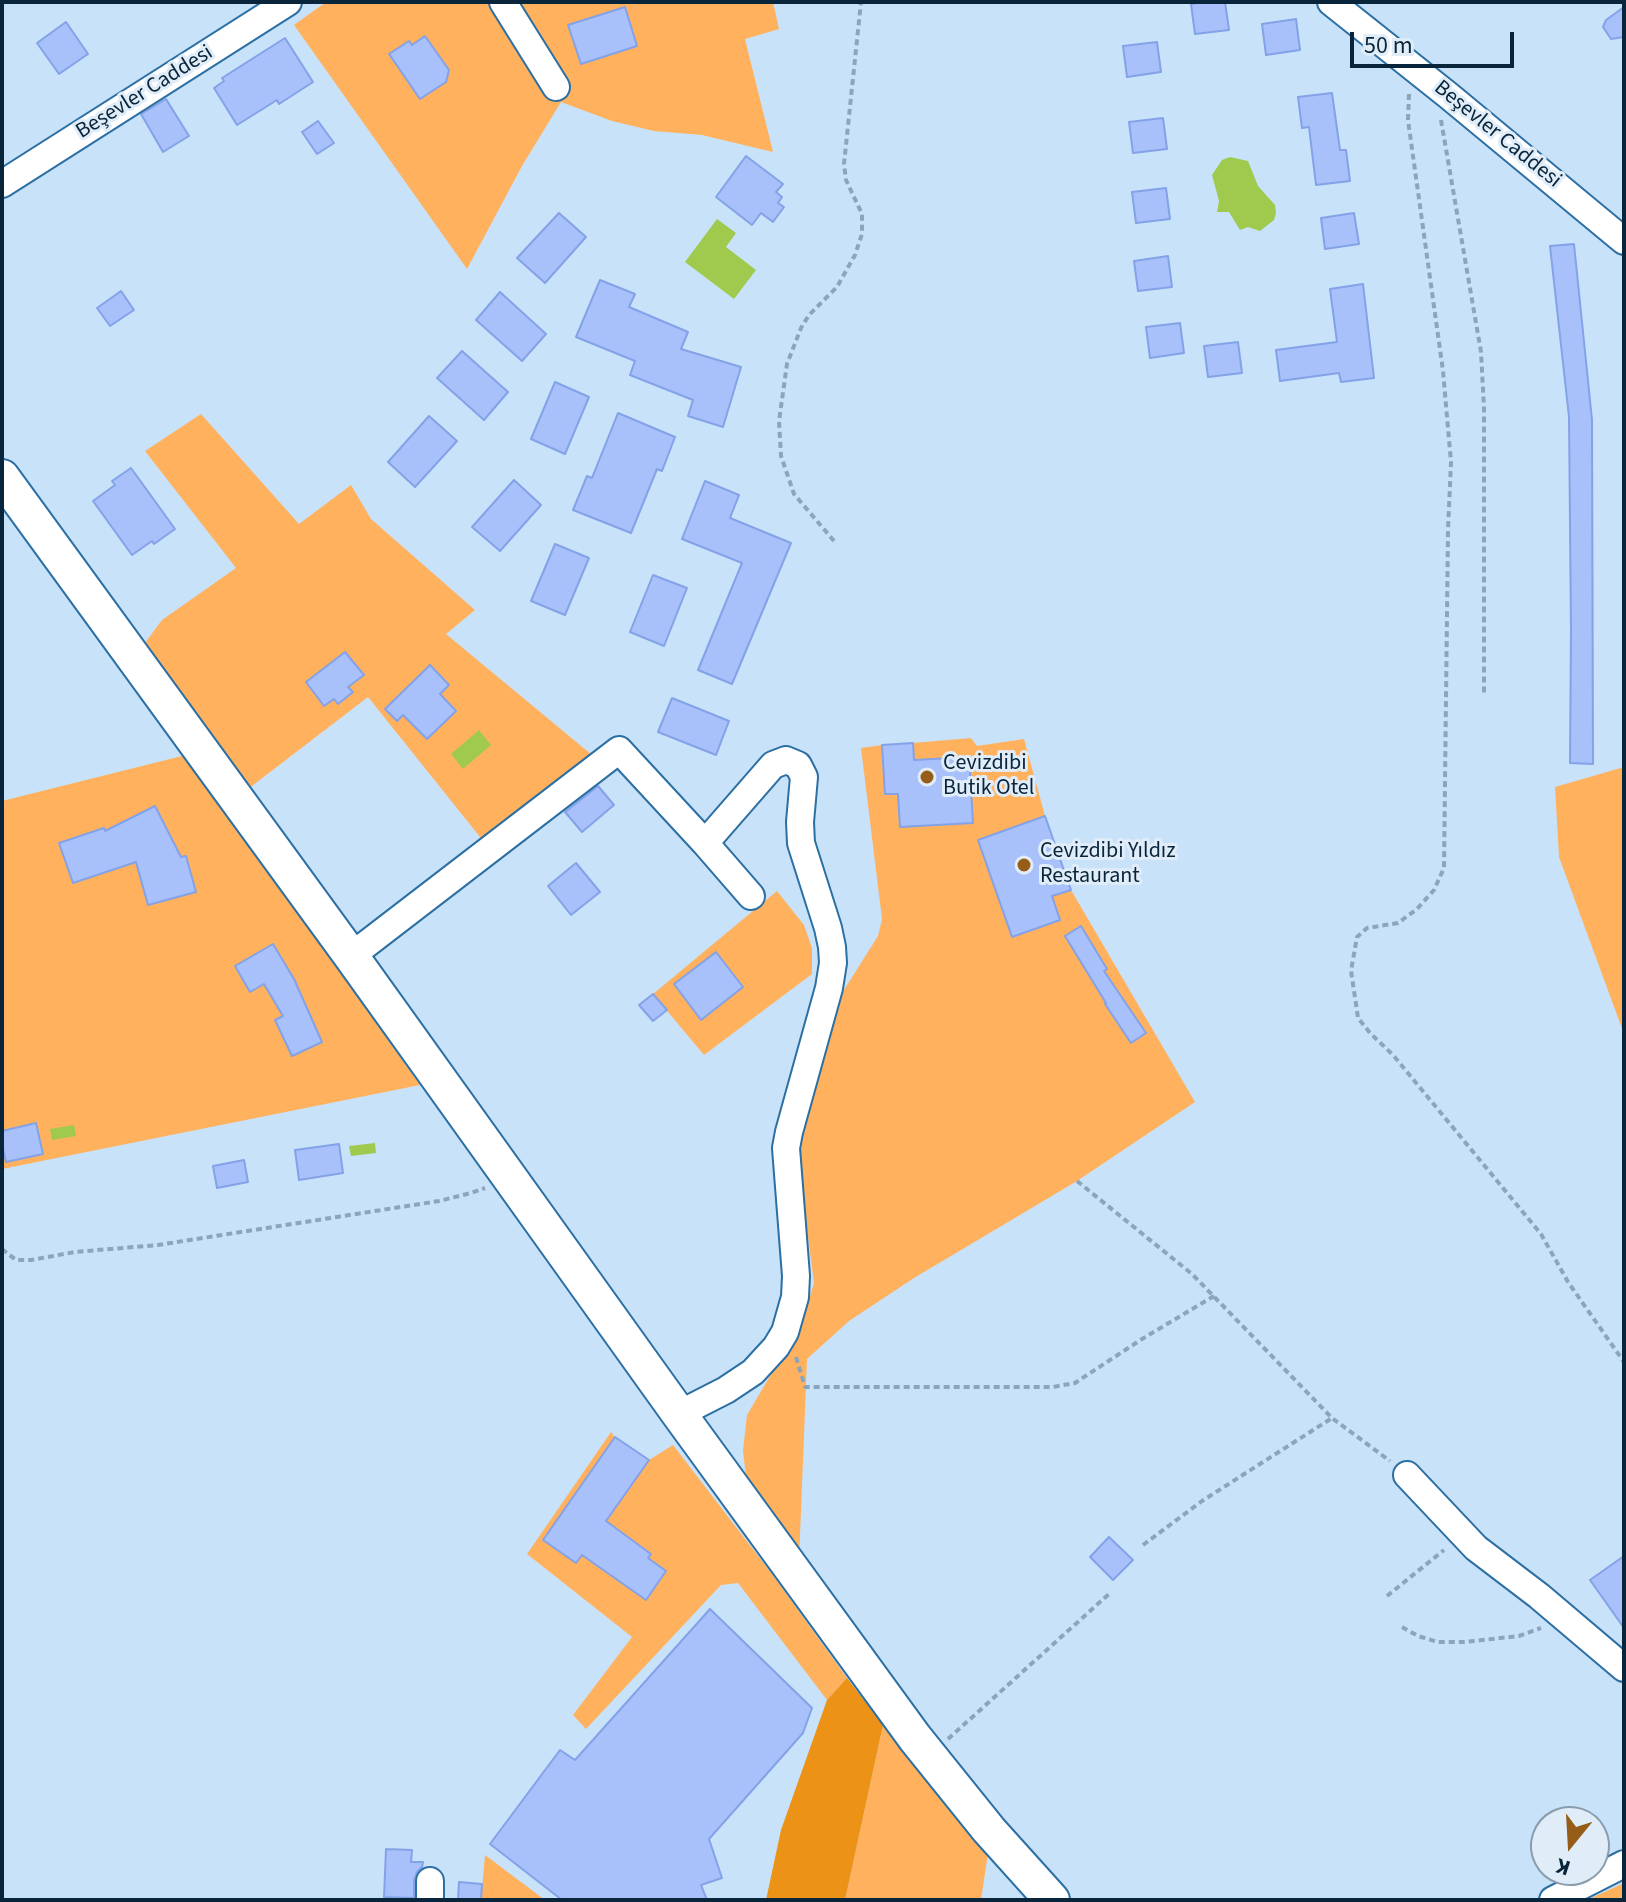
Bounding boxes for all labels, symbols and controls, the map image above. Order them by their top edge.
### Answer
scale bar [1354,16,1518,66]
text: 50 m [1364,28,1413,63]
street label: Beşevler Caddesi [72,40,218,146]
street label: Beşevler Caddesi [1428,75,1566,195]
place label: Cevizdibi Butik Otel [943,751,1034,802]
marker: Cevizdibi Butik Otel [918,768,936,786]
place label: Cevizdibi Yıldız Restaurant [1040,839,1176,890]
marker: Cevizdibi Yıldız Restaurant [1015,856,1033,874]
north arrow [1530,1806,1610,1886]
text: K [1552,1850,1575,1884]

